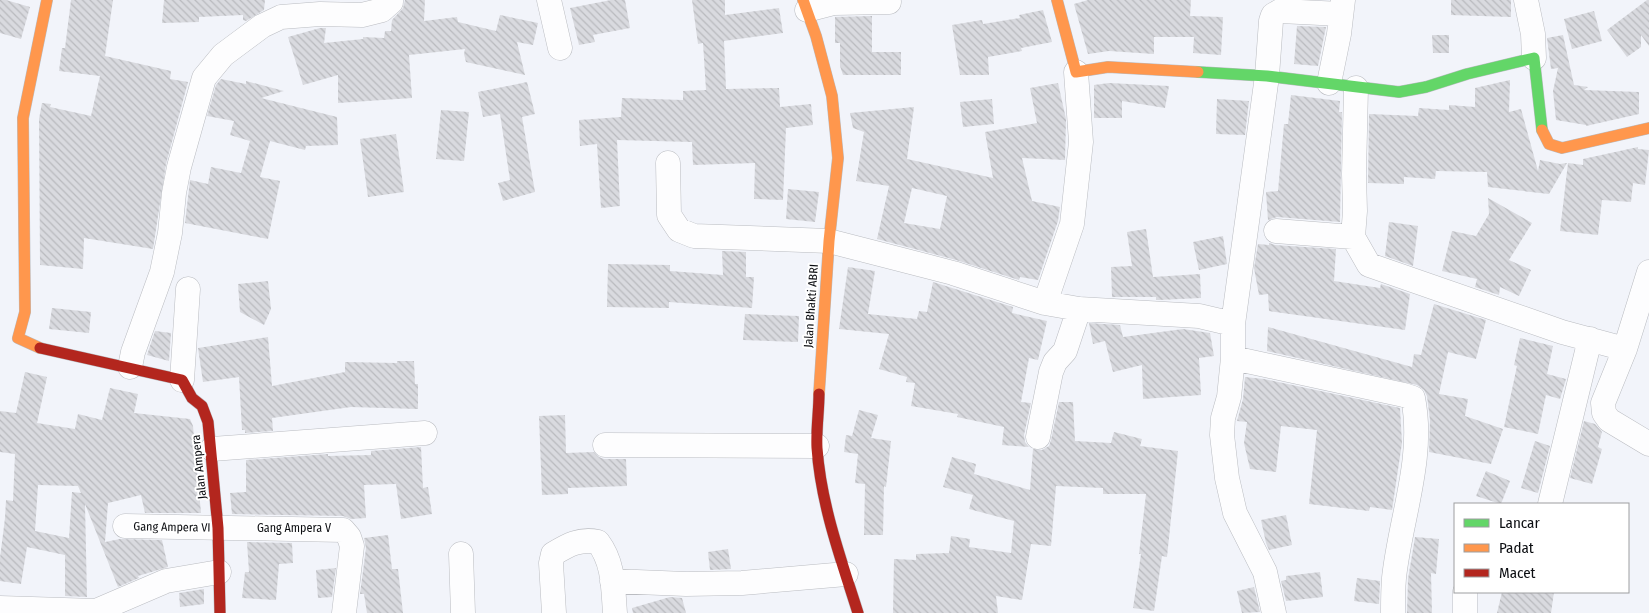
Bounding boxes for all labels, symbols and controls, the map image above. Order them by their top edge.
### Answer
street label: Jalan Bhakti ABRI [801,264,821,348]
street label: Jalan Ampera [189,434,209,500]
legend [1454,503,1629,593]
text: Lancar [1499,514,1540,532]
street label: Gang Ampera VI [133,519,211,535]
street label: Gang Ampera V [257,521,332,535]
text: Padat [1499,539,1534,557]
text: Macet [1499,564,1536,582]

